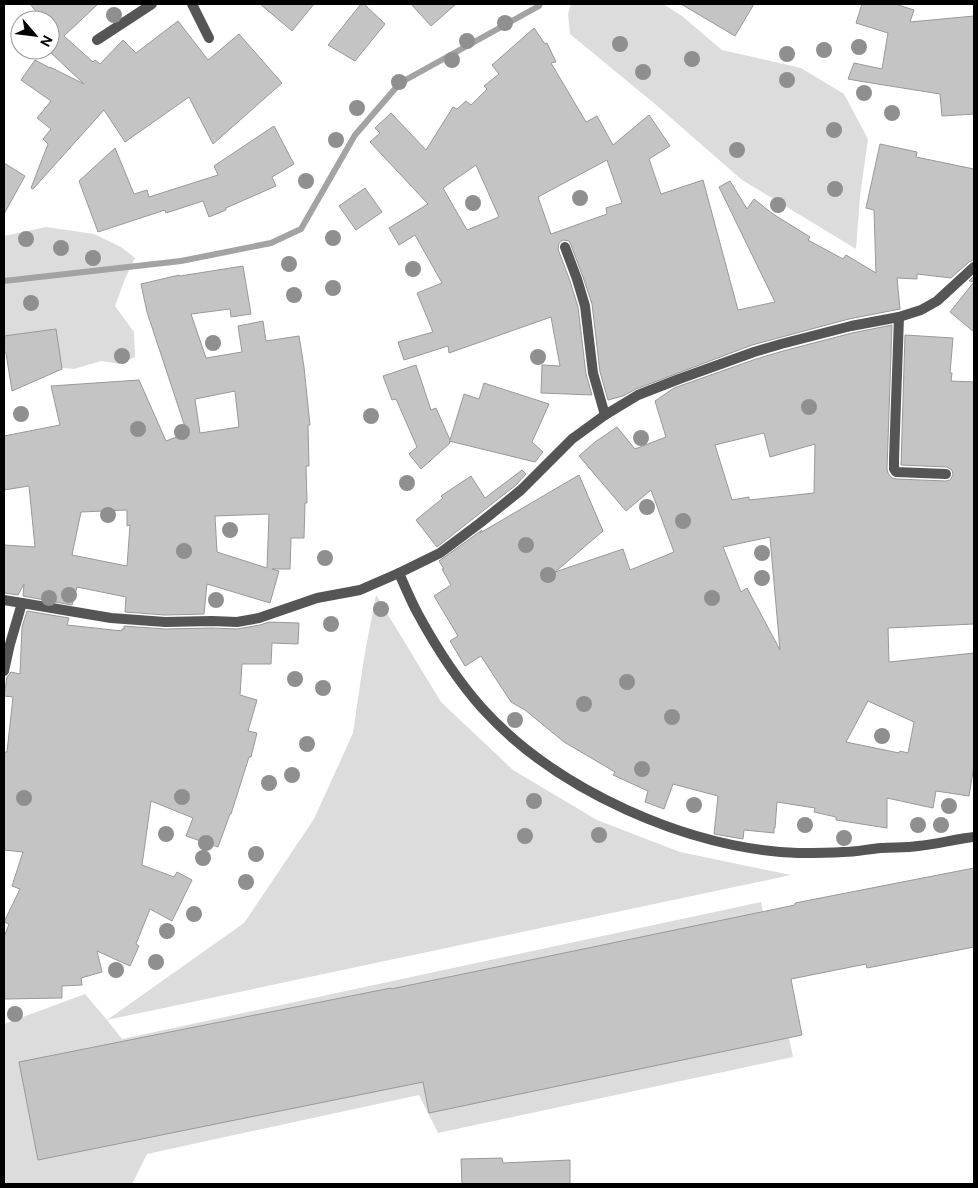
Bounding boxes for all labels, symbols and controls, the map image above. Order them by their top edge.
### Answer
north arrow [10,10,60,60]
text: N [36,32,57,50]

